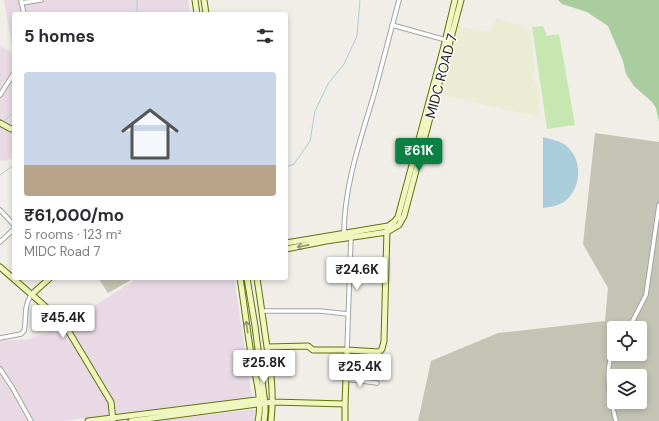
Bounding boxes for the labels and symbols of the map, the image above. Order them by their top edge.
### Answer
street label: MIDC ROAD 7 [421,32,461,120]
pin: ₹61K [395,138,443,172]
one-way arrow [297,242,310,250]
pin: ₹24.6K [324,257,390,291]
pin: ₹45.4K [30,305,96,339]
one-way arrow [243,321,251,334]
pin: ₹25.8K [231,350,297,384]
pin: ₹25.4K [327,354,393,388]

